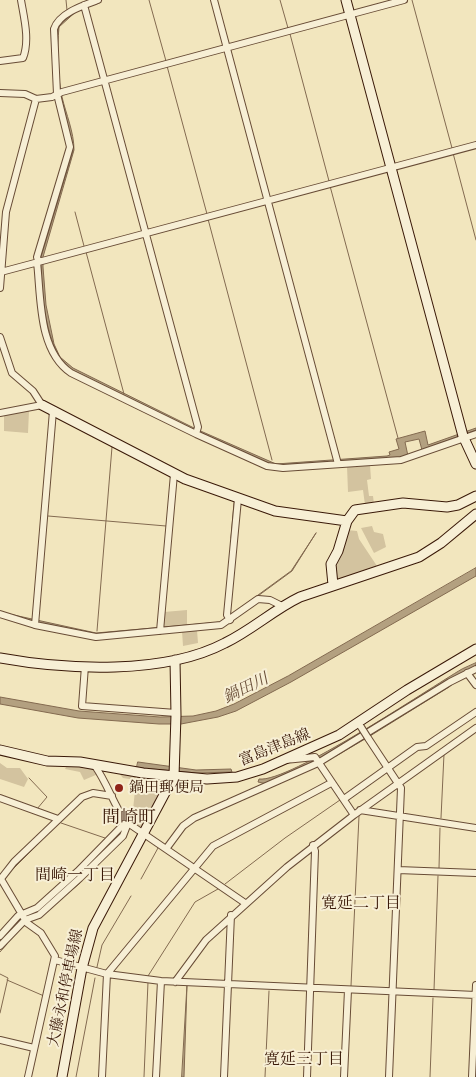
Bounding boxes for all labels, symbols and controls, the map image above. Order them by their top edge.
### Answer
water label: 鍋田川 [220,670,272,708]
street label: 富島津島線 [237,726,313,770]
place label: 鍋田郵便局 [129,779,204,797]
marker: 鍋田郵便局 [113,782,125,794]
district label: 間崎町 [102,808,156,830]
district label: 間崎一丁目 [35,866,115,886]
district label: 寛延二丁目 [321,894,401,914]
street label: 大藤永和停車場線 [45,927,87,1049]
district label: 寛延三丁目 [264,1050,344,1070]

